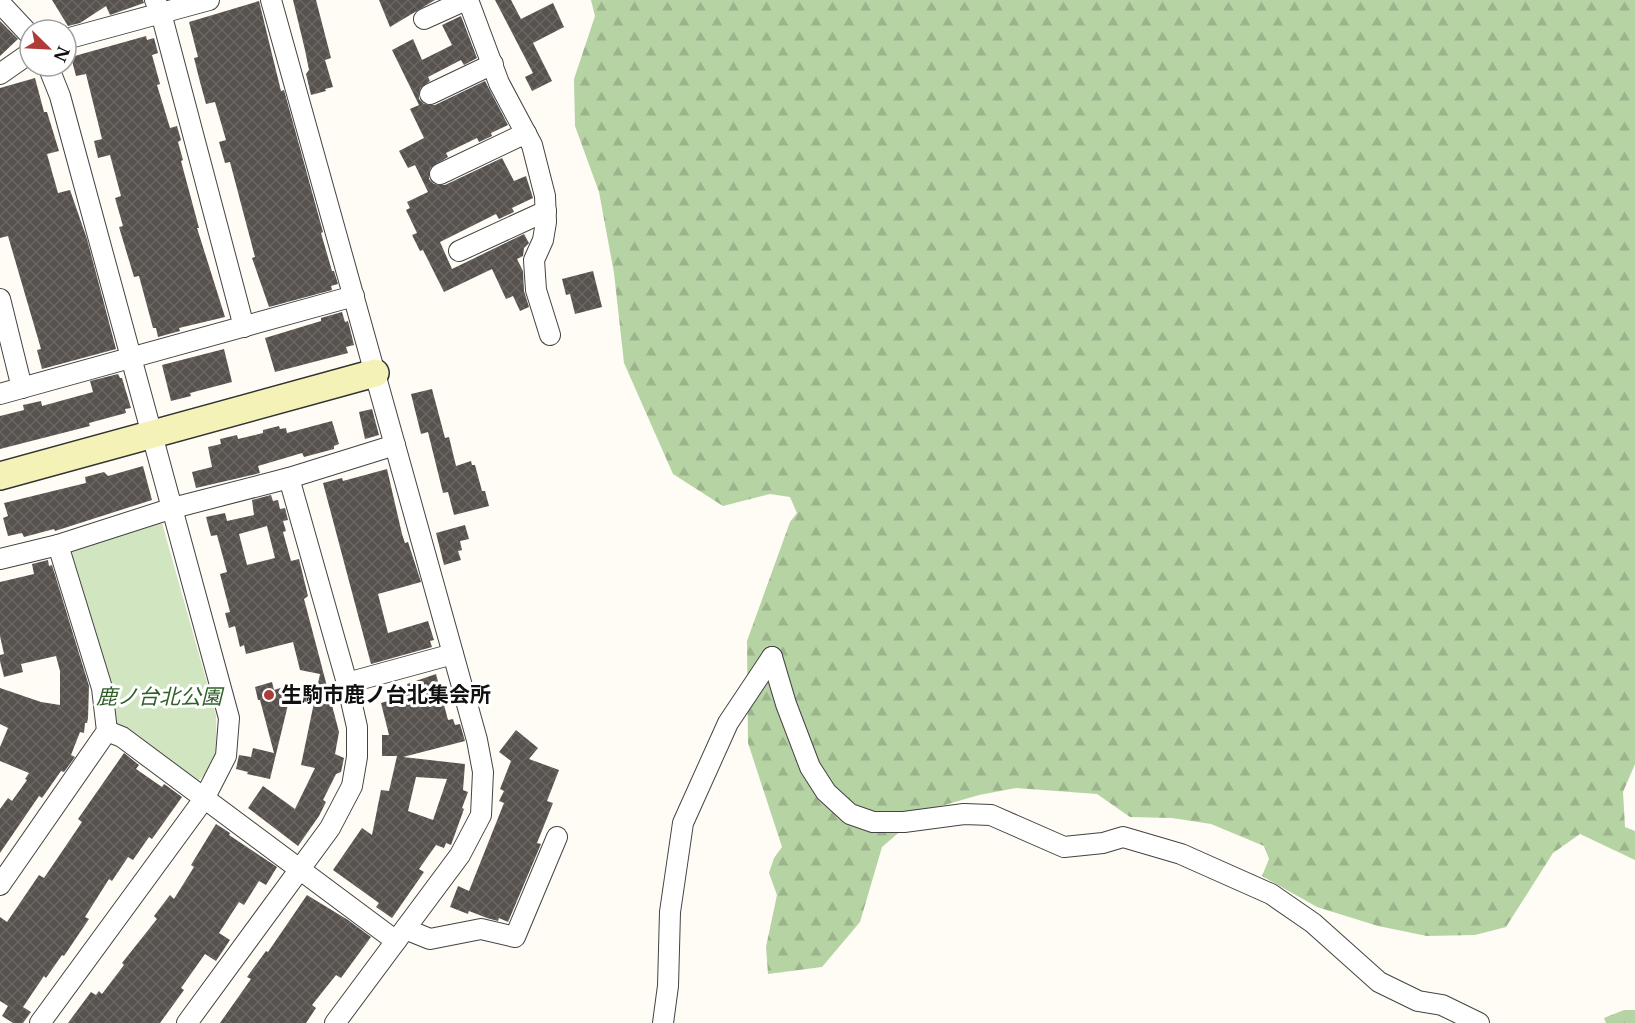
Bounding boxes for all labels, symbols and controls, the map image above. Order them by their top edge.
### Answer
north arrow [18,18,78,78]
text: N [50,43,74,65]
place label: 生駒市鹿ノ台北集会所 [281,682,491,708]
park label: 鹿ノ台北公園 [96,684,225,710]
marker: 生駒市鹿ノ台北集会所 [262,688,276,702]

